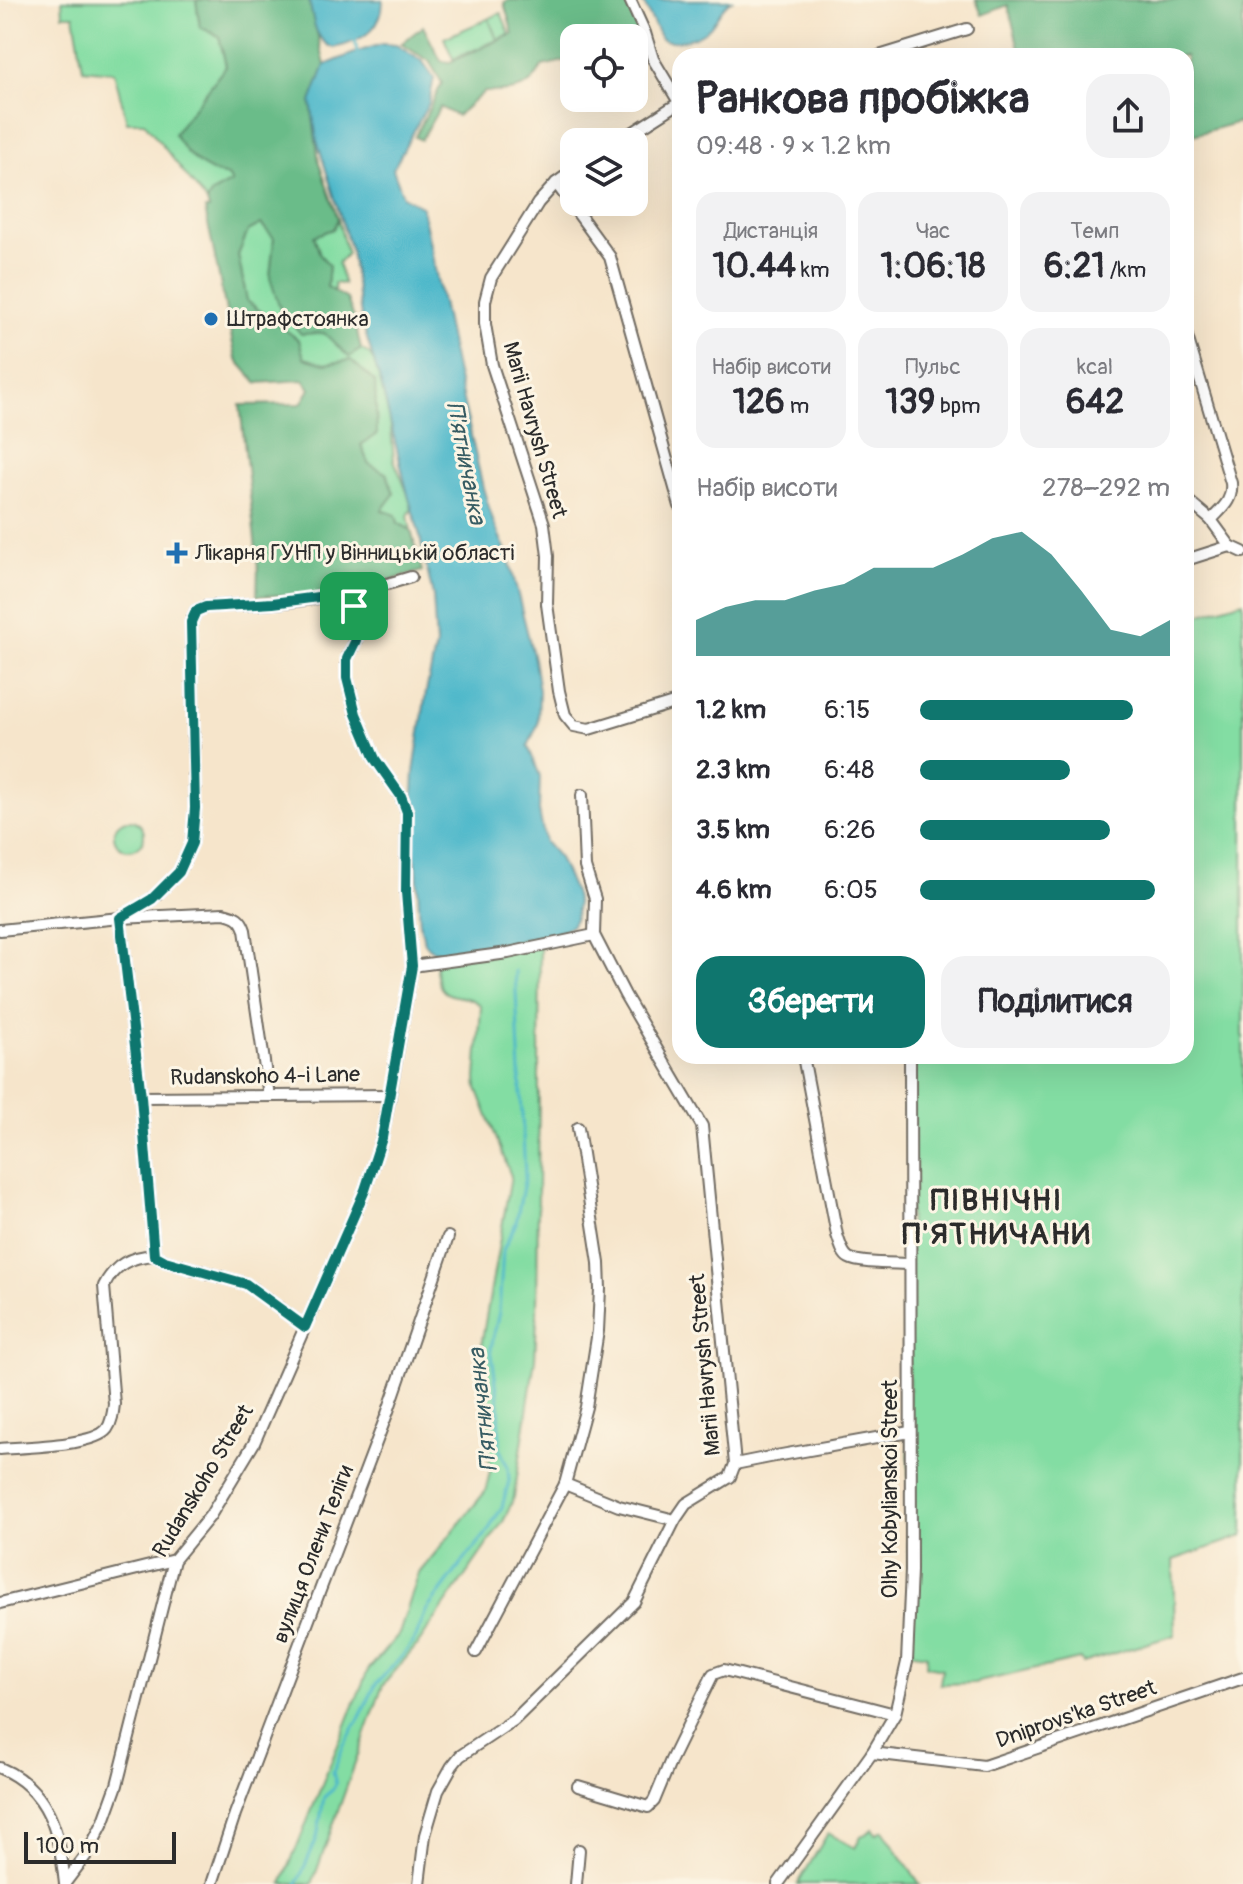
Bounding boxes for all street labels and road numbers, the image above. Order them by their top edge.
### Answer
street label: Marii Havrysh Street [496,338,574,522]
street label: Rudanskoho 4-i Lane [170,1060,360,1092]
street label: Marii Havrysh Street [683,1273,727,1457]
street label: Olhy Kobylianskoi Street [876,1379,904,1598]
street label: Rudanskoho Street [146,1399,260,1563]
street label: вулиця Олени Теліги [266,1461,360,1647]
street label: Dniprovs'ka Street [992,1673,1160,1755]

